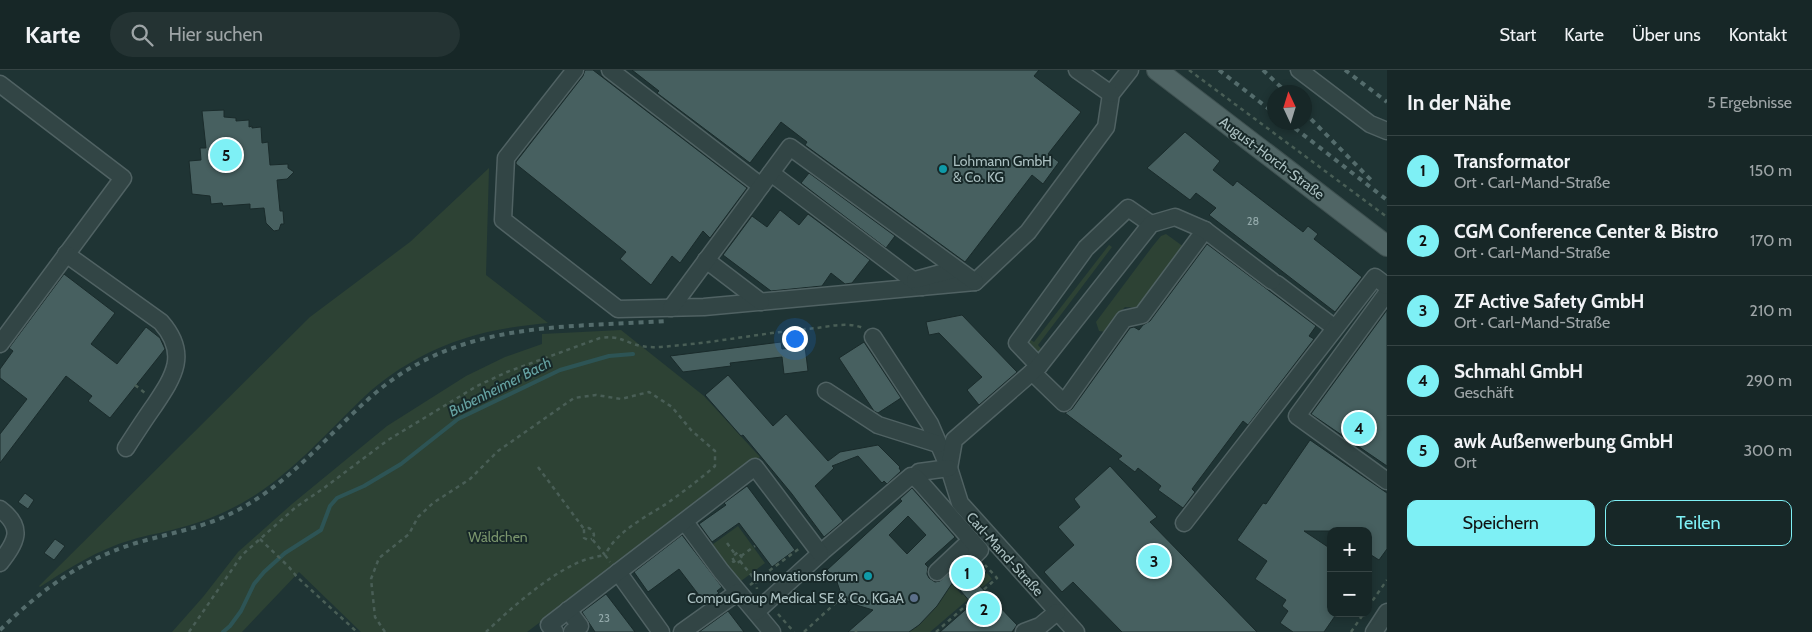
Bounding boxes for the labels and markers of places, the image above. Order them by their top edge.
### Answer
pin: 5 [210,136,242,174]
place label: Lohmann GmbH & Co. KG [953,152,1052,186]
marker: Lohmann GmbH & Co. KG [937,163,949,175]
pin: 4 [1343,409,1375,447]
pin: 3 [1138,542,1170,580]
pin: 1 [951,554,983,592]
place label: Innovationsforum [753,567,858,585]
marker: Innovationsforum [862,570,874,582]
place label: CompuGroup Medical SE & Co. KGaA [687,589,904,607]
pin: 2 [968,590,1000,628]
marker: CompuGroup Medical SE & Co. KGaA [908,592,920,604]

